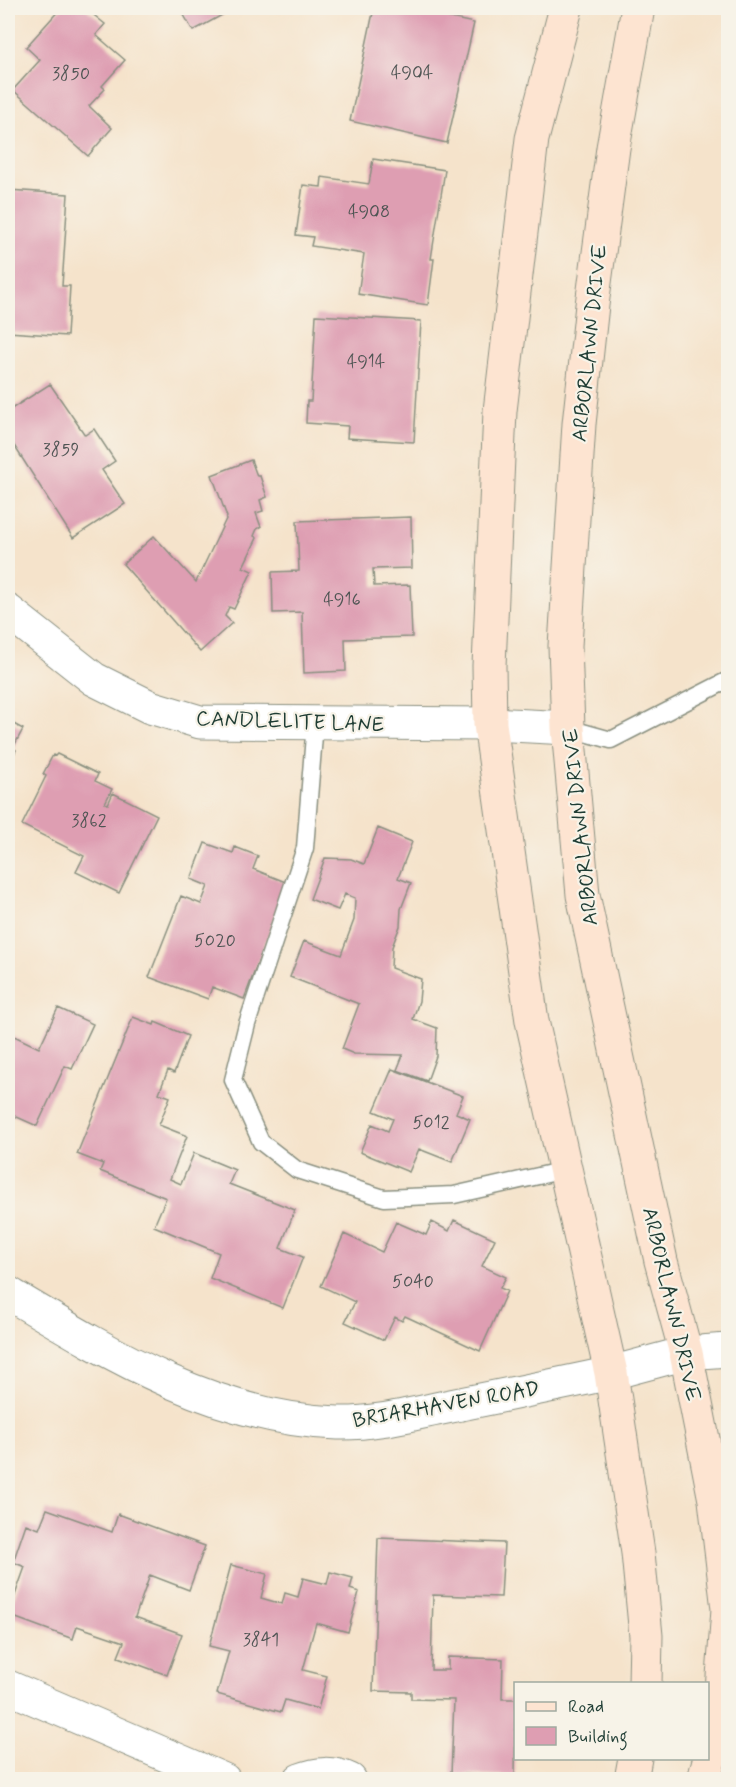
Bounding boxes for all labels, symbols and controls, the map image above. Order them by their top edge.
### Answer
house number: 4904 [391,61,433,85]
house number: 3850 [52,62,90,86]
house number: 4908 [348,200,390,224]
street label: ARBORLAWN DRIVE [566,243,614,443]
house number: 4914 [347,350,385,374]
house number: 3859 [43,438,80,462]
house number: 4916 [323,588,361,612]
street label: CANDLELITE LANE [195,705,384,739]
street label: ARBORLAWN DRIVE [557,727,605,927]
house number: 3862 [71,809,107,833]
house number: 5020 [194,929,236,953]
house number: 5012 [413,1111,450,1135]
street label: ARBORLAWN DRIVE [635,1204,707,1404]
house number: 5040 [392,1270,434,1294]
street label: BRIARHAVEN ROAD [350,1375,542,1435]
house number: 3841 [243,1628,279,1652]
legend [514,1682,709,1760]
text: Road [568,1695,604,1719]
text: Building [568,1725,628,1751]

